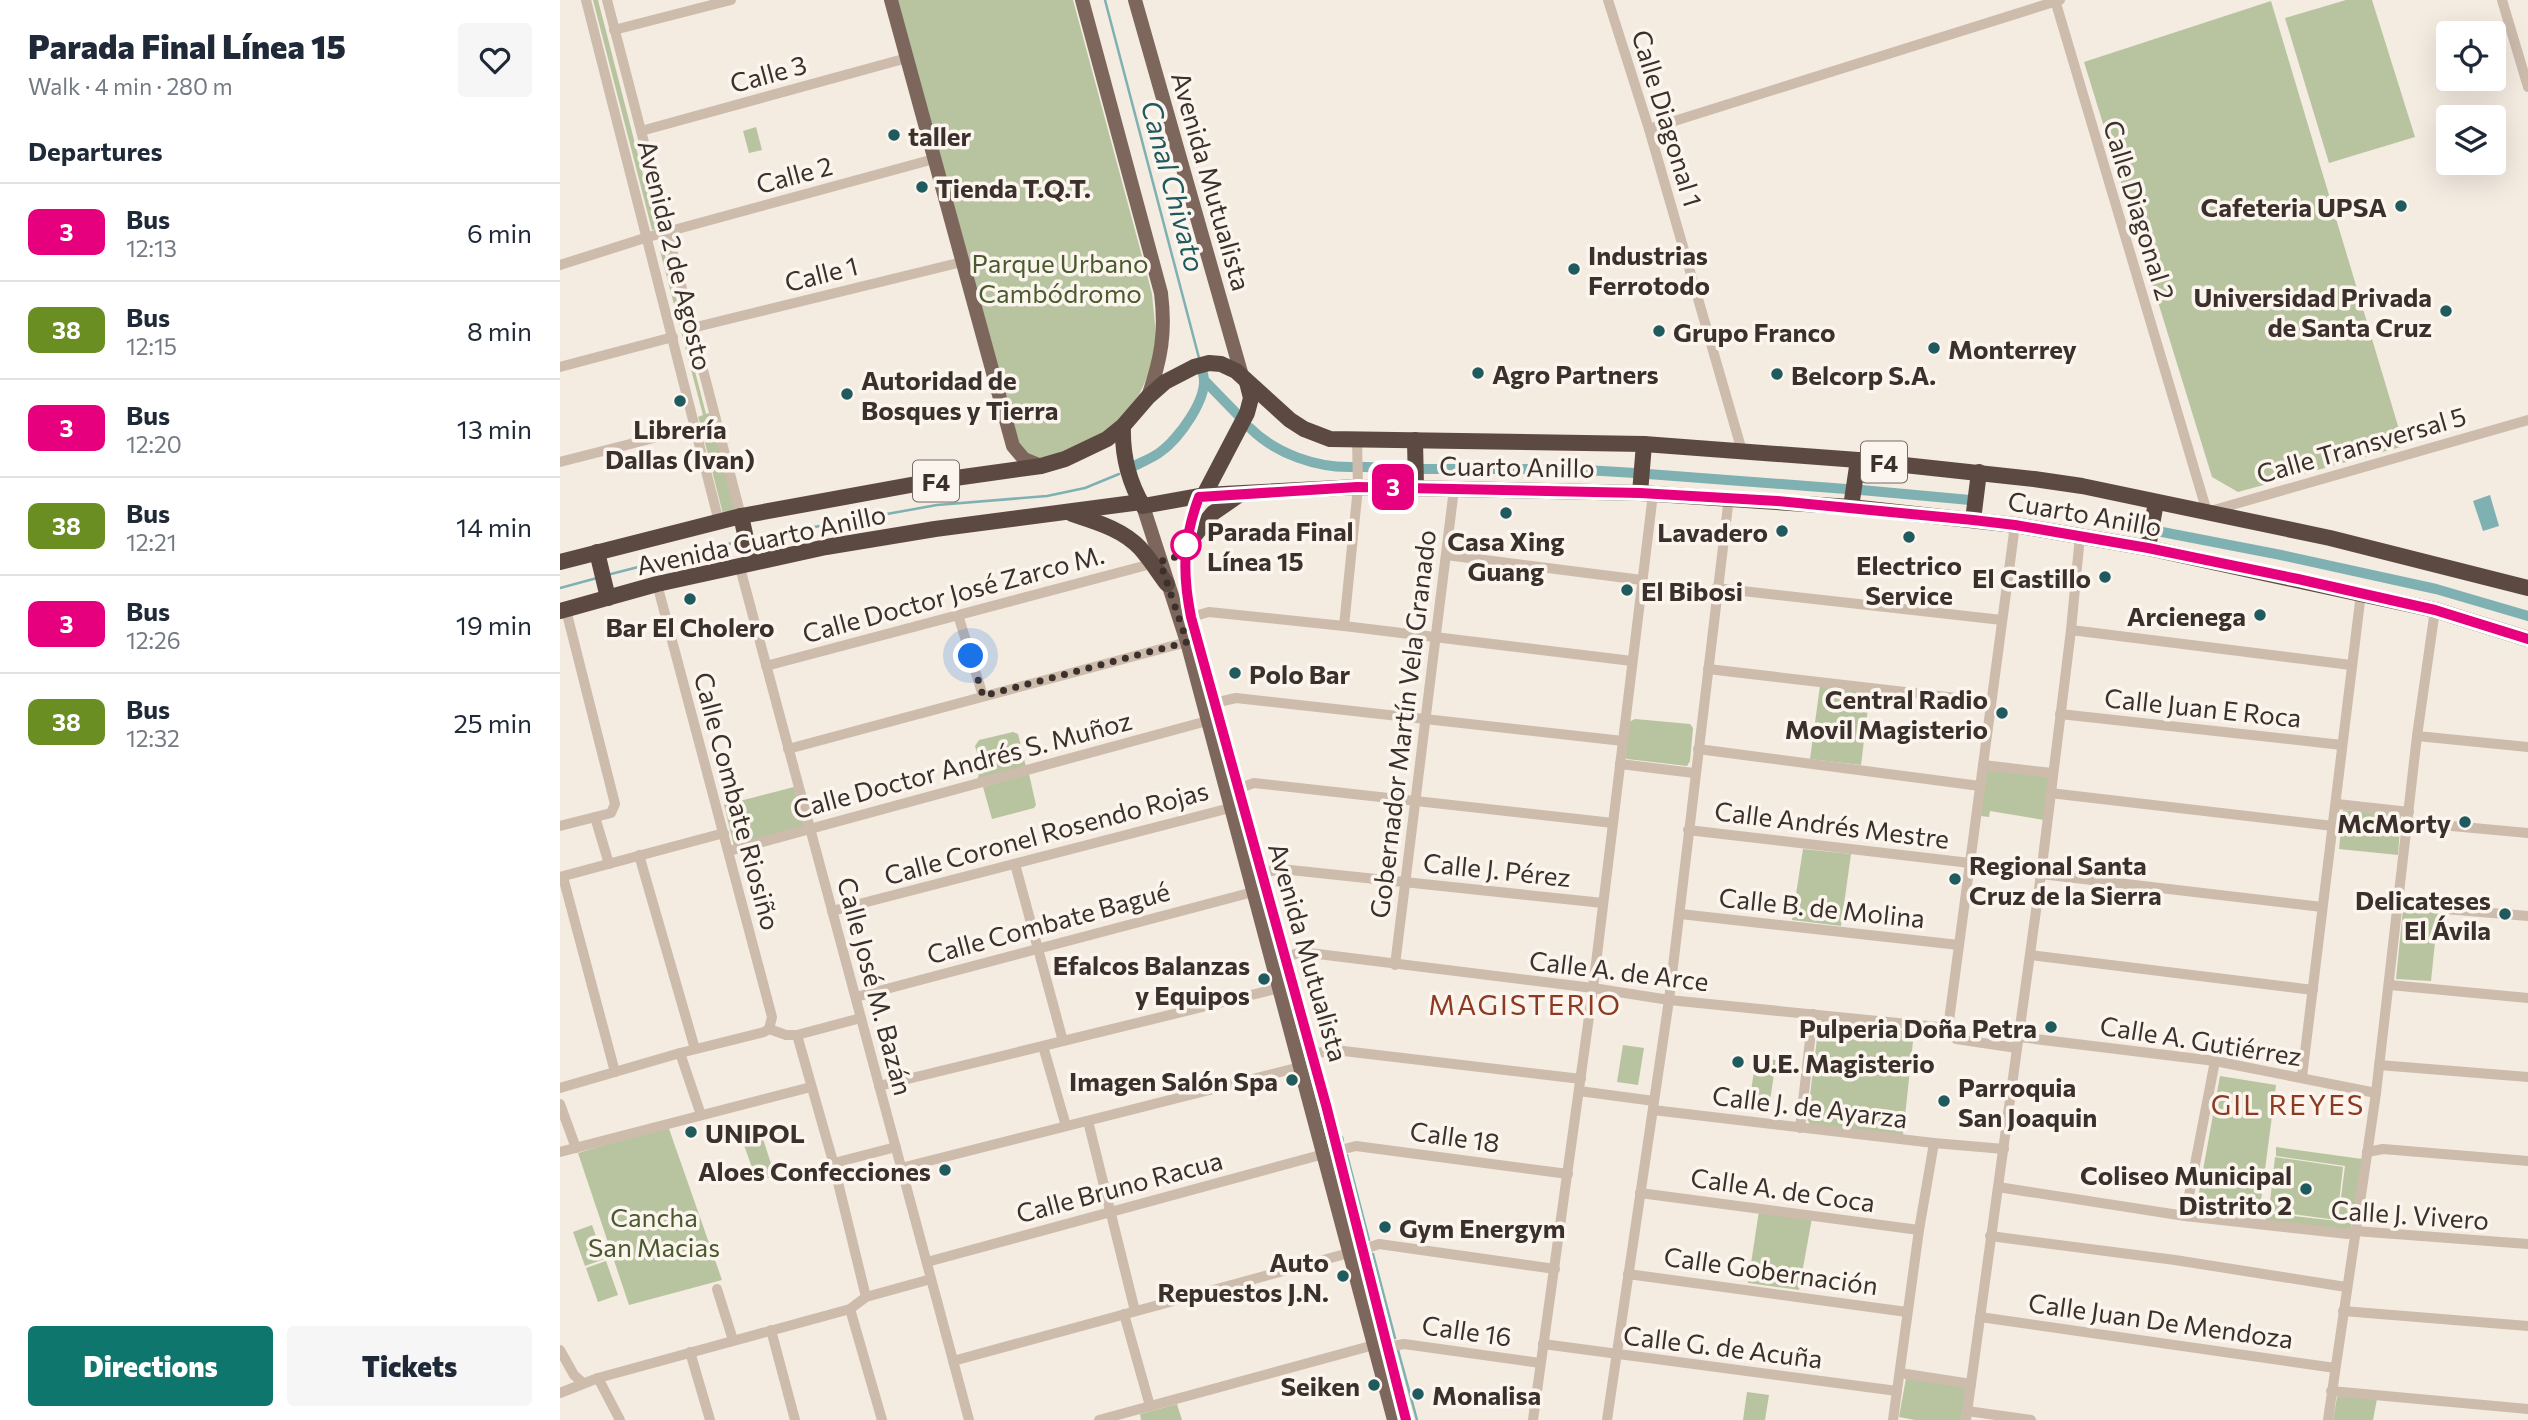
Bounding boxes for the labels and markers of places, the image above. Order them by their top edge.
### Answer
place label: taller [908,120,972,151]
marker: taller [886,127,902,143]
place label: Tienda T.Q.T. [936,172,1091,203]
marker: Tienda T.Q.T. [914,179,930,195]
place label: Cafeteria UPSA [2200,191,2387,222]
marker: Cafeteria UPSA [2393,198,2409,214]
place label: Industrias Ferrotodo [1588,239,1710,300]
marker: Industrias Ferrotodo [1566,261,1582,277]
place label: Universidad Privada de Santa Cruz [2193,281,2432,342]
marker: Universidad Privada de Santa Cruz [2438,303,2454,319]
place label: Grupo Franco [1673,316,1836,347]
marker: Grupo Franco [1651,323,1667,339]
place label: Monterrey [1948,333,2077,364]
marker: Monterrey [1926,340,1942,356]
place label: Agro Partners [1492,358,1659,389]
place label: Belcorp S.A. [1791,359,1936,390]
place label: Autoridad de Bosques y Tierra [861,364,1058,425]
marker: Agro Partners [1470,365,1486,381]
marker: Belcorp S.A. [1769,366,1785,382]
marker: Autoridad de Bosques y Tierra [839,386,855,402]
marker: Librería Dallas (Ivan) [672,393,688,409]
place label: Librería Dallas (Ivan) [605,413,755,474]
marker: Casa Xing Guang [1498,505,1514,521]
place label: Parada Final Línea 15 [1207,515,1354,576]
place label: Lavadero [1657,516,1768,547]
marker: Lavadero [1774,523,1790,539]
place label: Casa Xing Guang [1447,525,1565,586]
marker: Electrico Service [1901,529,1917,545]
marker: Parada Final Línea 15 [1171,530,1201,560]
place label: Electrico Service [1856,549,1962,610]
place label: El Castillo [1972,562,2091,593]
marker: El Castillo [2097,569,2113,585]
place label: El Bibosi [1641,575,1743,606]
marker: El Bibosi [1619,582,1635,598]
marker: Bar El Cholero [682,591,698,607]
place label: Arcienega [2127,600,2246,631]
marker: Arcienega [2252,607,2268,623]
place label: Bar El Cholero [605,611,775,642]
place label: Polo Bar [1249,658,1351,689]
marker: Polo Bar [1227,665,1243,681]
place label: Central Radio Movil Magisterio [1785,683,1988,744]
marker: Central Radio Movil Magisterio [1994,705,2010,721]
place label: McMorty [2337,807,2451,838]
marker: McMorty [2457,814,2473,830]
place label: Regional Santa Cruz de la Sierra [1969,849,2162,910]
marker: Regional Santa Cruz de la Sierra [1947,871,1963,887]
place label: Delicateses El Ávila [2355,884,2491,945]
marker: Delicateses El Ávila [2497,906,2513,922]
place label: Efalcos Balanzas y Equipos [1053,949,1250,1010]
marker: Efalcos Balanzas y Equipos [1256,971,1272,987]
place label: Pulperia Doña Petra [1799,1012,2037,1043]
marker: Pulperia Doña Petra [2043,1019,2059,1035]
place label: U.E. Magisterio [1752,1047,1935,1078]
marker: U.E. Magisterio [1730,1054,1746,1070]
place label: Imagen Salón Spa [1069,1065,1278,1096]
place label: Parroquia San Joaquin [1958,1071,2097,1132]
marker: Imagen Salón Spa [1284,1072,1300,1088]
marker: Parroquia San Joaquin [1936,1093,1952,1109]
place label: UNIPOL [705,1117,805,1148]
marker: UNIPOL [683,1124,699,1140]
place label: Aloes Confecciones [698,1155,931,1186]
place label: Coliseo Municipal Distrito 2 [2080,1159,2292,1220]
marker: Aloes Confecciones [937,1162,953,1178]
marker: Coliseo Municipal Distrito 2 [2298,1181,2314,1197]
place label: Gym Energym [1399,1212,1565,1243]
marker: Gym Energym [1377,1219,1393,1235]
place label: Auto Repuestos J.N. [1158,1246,1329,1307]
marker: Auto Repuestos J.N. [1335,1268,1351,1284]
place label: Seiken [1280,1370,1360,1401]
marker: Seiken [1366,1377,1382,1393]
place label: Monalisa [1432,1379,1541,1410]
marker: Monalisa [1410,1386,1426,1402]

